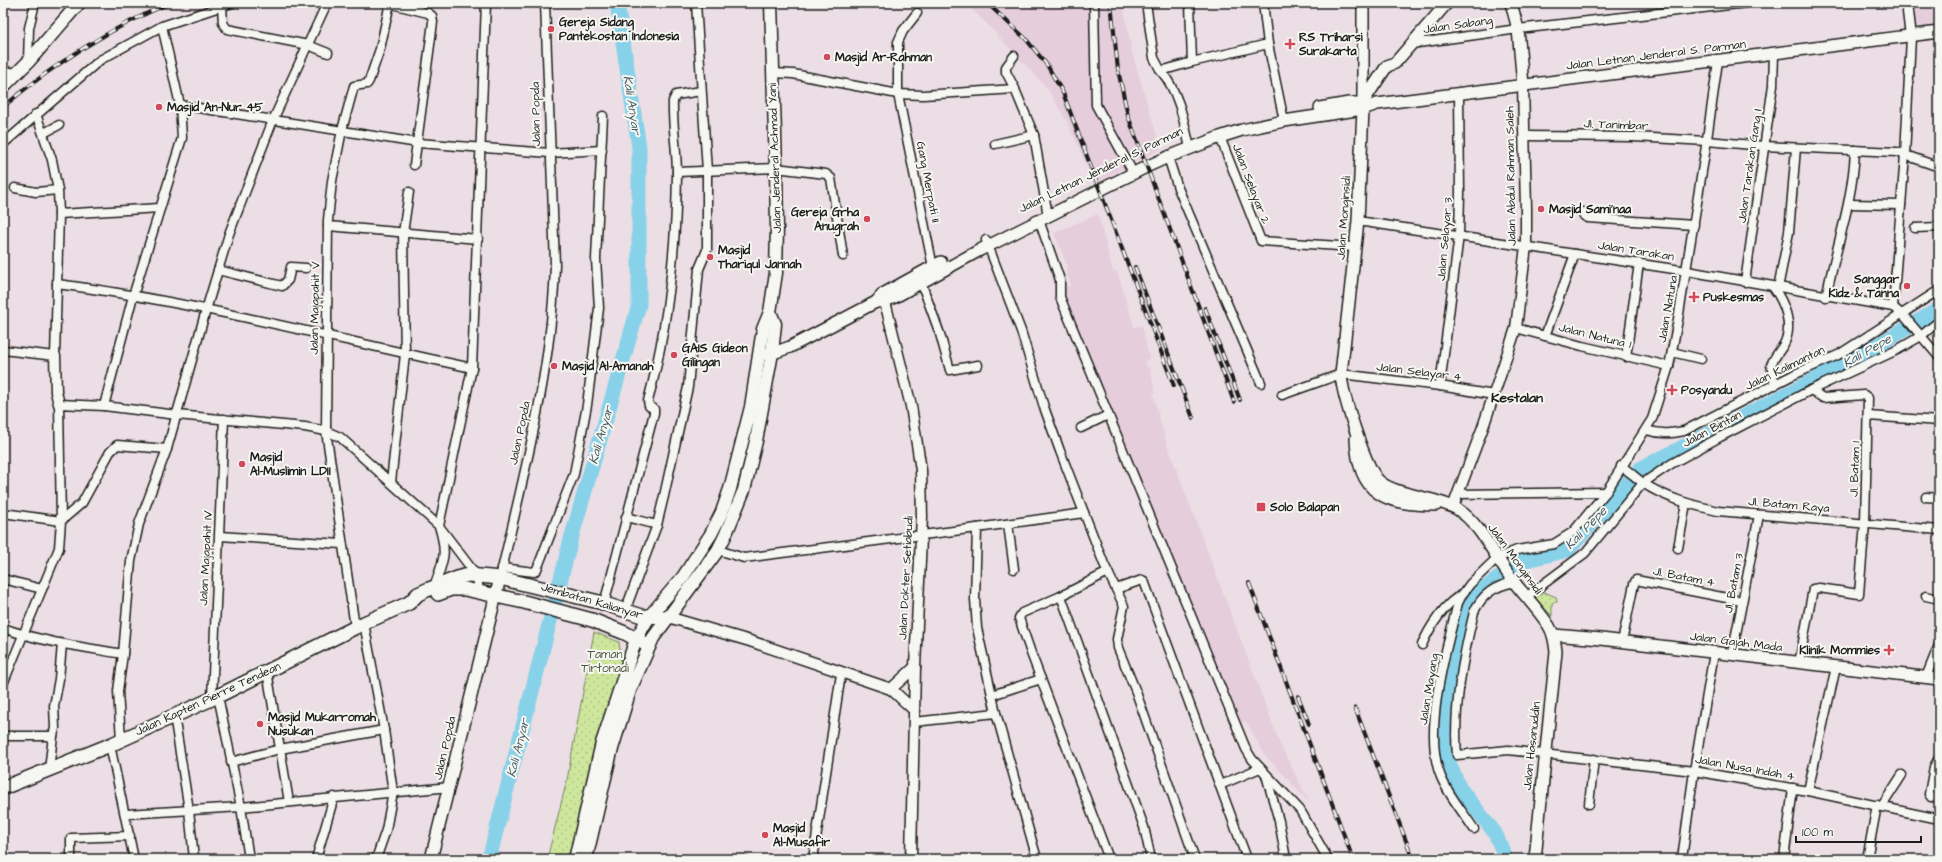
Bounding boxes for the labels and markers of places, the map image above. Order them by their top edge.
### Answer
place label: Gereja Sidang Pantekostan Indonesia [559,14,680,45]
marker: Gereja Sidang Pantekostan Indonesia [546,24,556,34]
place label: RS Triharsi Surakarta [1298,29,1363,60]
marker: RS Triharsi Surakarta [1284,38,1296,50]
place label: Masjid Ar-Rahman [835,49,932,67]
marker: Masjid Ar-Rahman [822,52,832,62]
place label: Masjid An-Nur 45 [167,99,264,117]
marker: Masjid An-Nur 45 [154,102,164,112]
place label: Masjid Sami'naa [1549,201,1632,219]
place label: Gereja Grha Anugrah [791,204,860,237]
marker: Masjid Sami'naa [1536,204,1546,214]
marker: Gereja Grha Anugrah [862,214,872,224]
place label: Masjid Thariqul Jannah [717,242,802,274]
marker: Masjid Thariqul Jannah [705,252,715,262]
place label: Sanggar Kidz & Tanna [1828,271,1900,302]
marker: Sanggar Kidz & Tanna [1902,281,1912,291]
place label: Puskesmas [1703,289,1764,306]
marker: Puskesmas [1688,291,1700,303]
place label: GAIS Gideon Gilingan [682,340,748,373]
marker: GAIS Gideon Gilingan [669,350,679,360]
place label: Masjid Al-Amanah [562,358,655,376]
marker: Masjid Al-Amanah [549,361,559,371]
place label: Posyandu [1681,382,1732,400]
marker: Posyandu [1666,384,1678,396]
place label: Masjid Al-Muslimin LDII [250,449,331,480]
marker: Masjid Al-Muslimin LDII [237,459,247,469]
place label: Solo Balapan [1269,499,1339,517]
marker: Solo Balapan [1255,501,1267,513]
place label: Klinik Mommies [1799,642,1880,659]
marker: Klinik Mommies [1883,644,1895,656]
place label: Masjid Mukarromah Nusukan [268,709,377,740]
marker: Masjid Mukarromah Nusukan [255,719,265,729]
place label: Masjid Al-Musafir [773,820,830,851]
marker: Masjid Al-Musafir [760,830,770,840]

